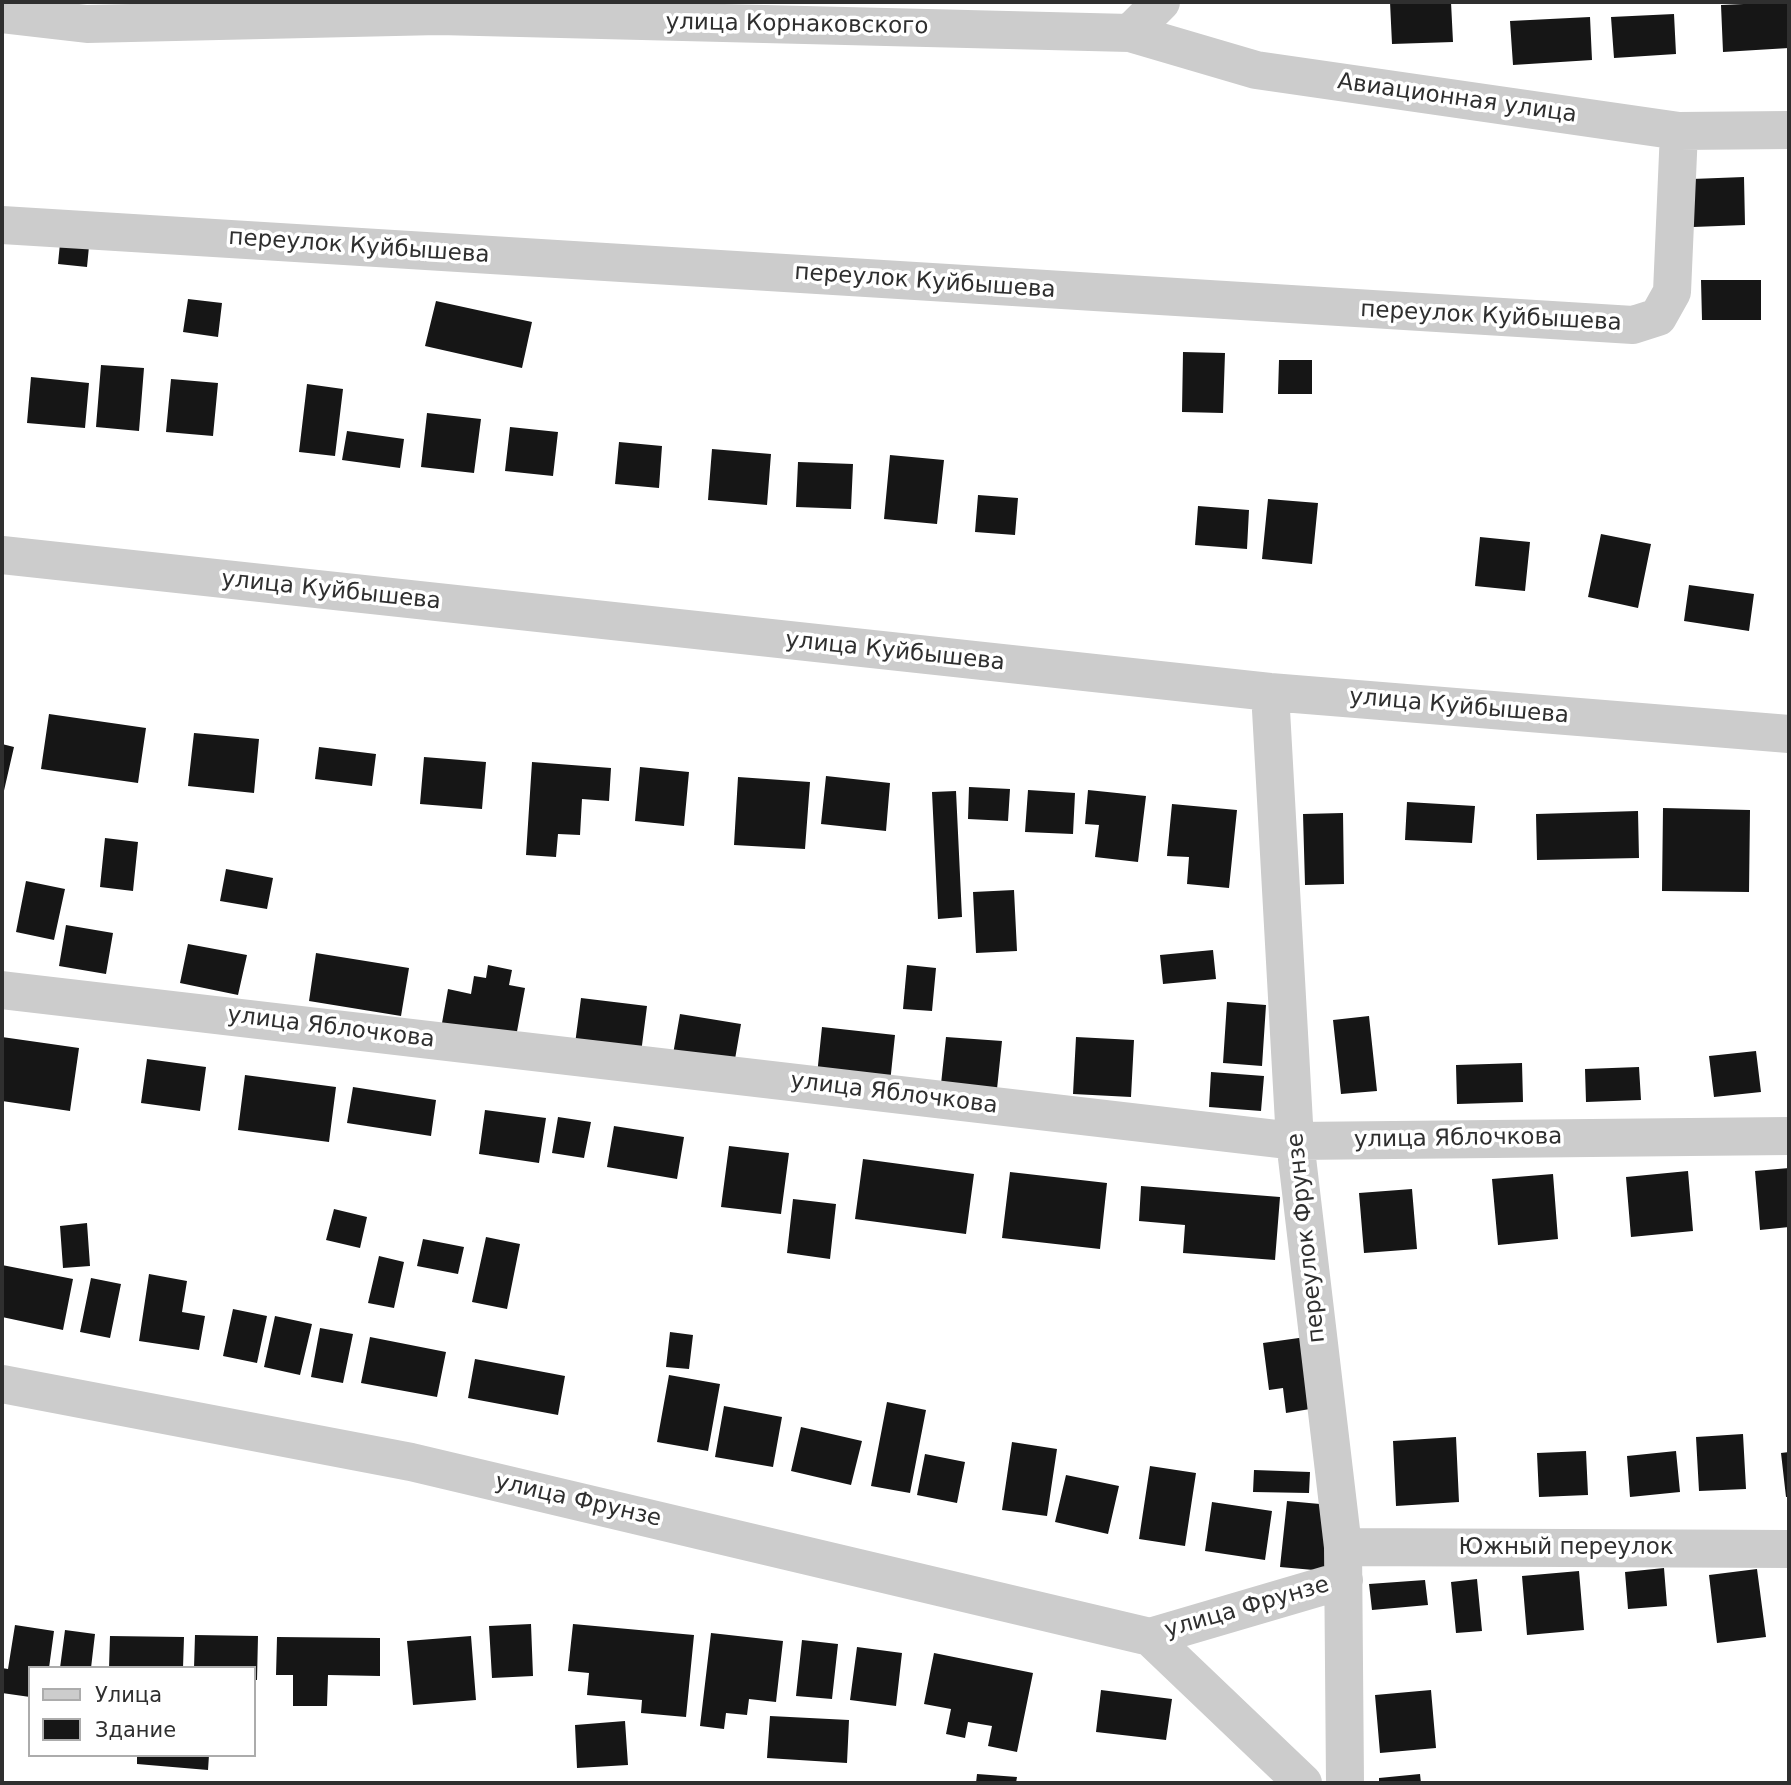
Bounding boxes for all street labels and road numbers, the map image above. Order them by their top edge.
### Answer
street label: улица Корнаковского [665,9,929,41]
street label: Авиационная улица [1336,69,1578,129]
street label: переулок Куйбышева [228,224,490,270]
street label: переулок Куйбышева [794,259,1056,305]
street label: переулок Куйбышева [1360,296,1622,338]
street label: улица Куйбышева [220,566,442,616]
street label: улица Куйбышева [784,627,1006,677]
street label: улица Куйбышева [1348,684,1570,730]
street label: улица Яблочкова [226,1002,436,1054]
street label: улица Яблочкова [789,1068,999,1120]
street label: улица Яблочкова [1354,1123,1562,1155]
street label: переулок Фрунзе [1282,1132,1332,1344]
street label: улица Фрунзе [492,1468,664,1534]
street label: Южный переулок [1458,1534,1674,1562]
street label: улица Фрунзе [1162,1571,1332,1645]

